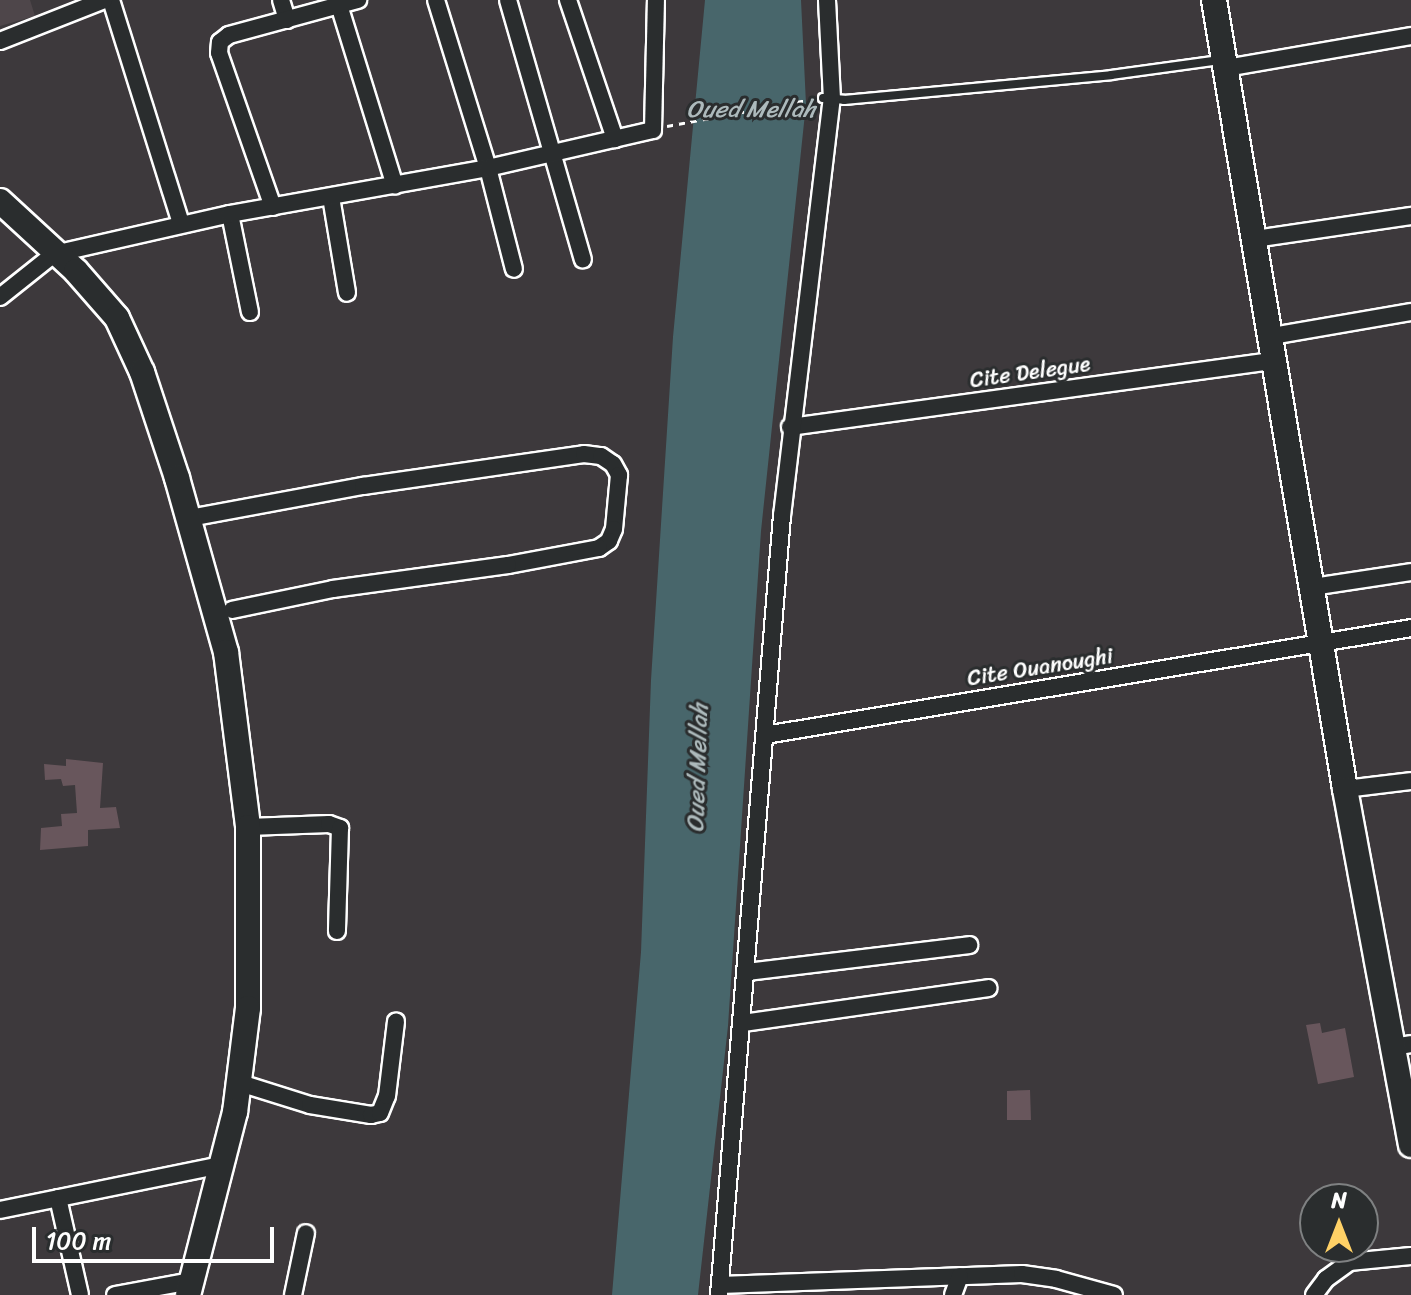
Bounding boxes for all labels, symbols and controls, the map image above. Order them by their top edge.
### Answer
water label: Oued Mellah [686,96,816,124]
street label: Cite Delegue [967,350,1093,394]
street label: Cite Ouanoughi [965,642,1115,692]
water label: Oued Mellah [681,703,715,833]
text: N [1331,1181,1347,1220]
north arrow [1299,1183,1379,1263]
scale bar [36,1211,278,1261]
text: 100 m [46,1220,111,1262]

